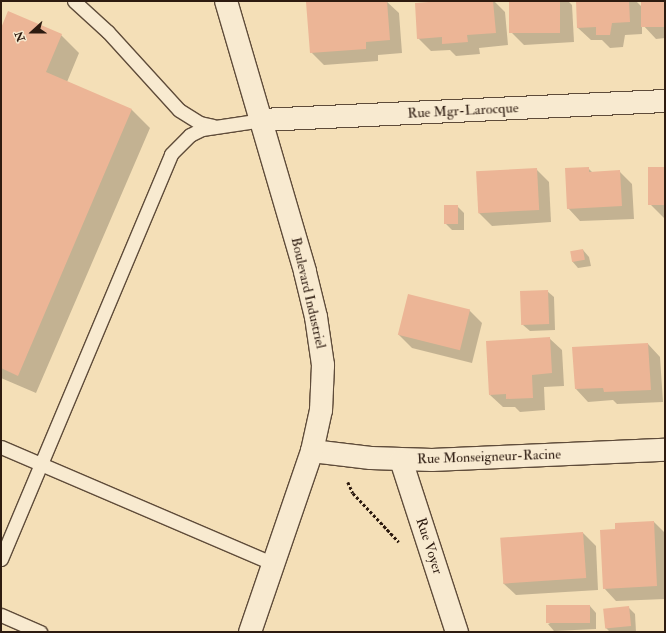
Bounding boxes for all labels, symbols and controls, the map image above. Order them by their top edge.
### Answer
north arrow [12,12,52,52]
text: N [12,30,28,43]
street label: Rue Mgr-Larocque [407,100,519,122]
street label: Boulevard Industriel [287,236,329,350]
street label: Rue Monseigneur-Racine [417,446,561,468]
street label: Rue Voyer [412,516,446,576]

